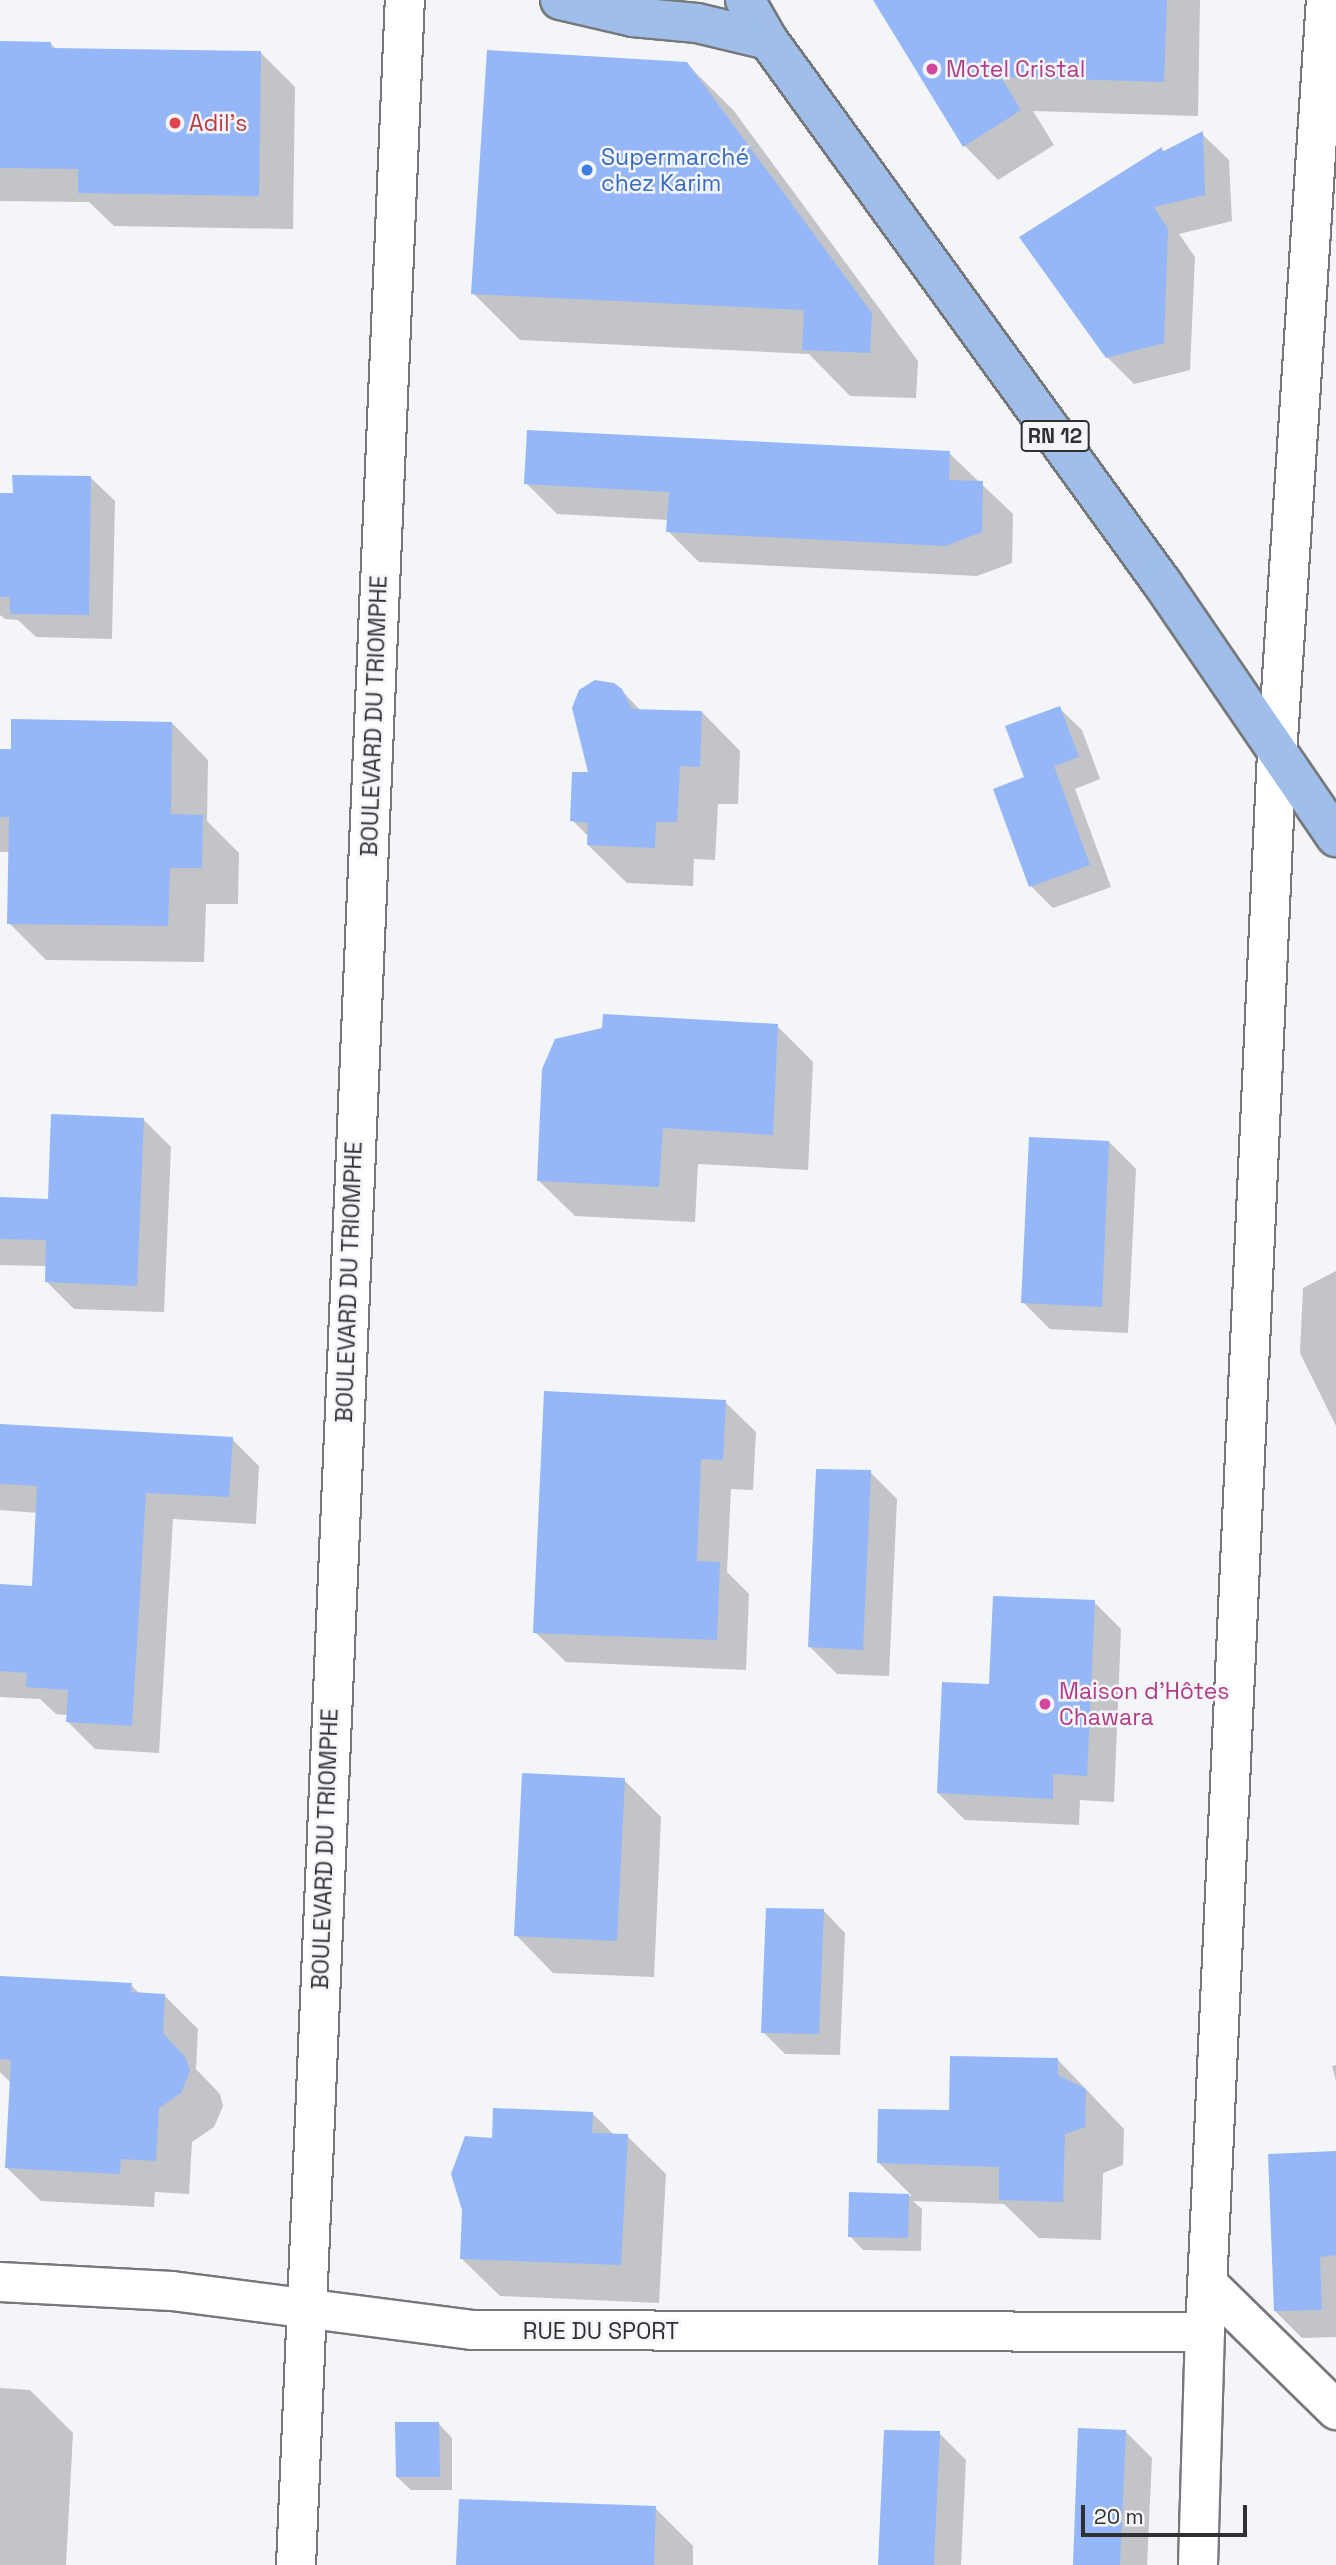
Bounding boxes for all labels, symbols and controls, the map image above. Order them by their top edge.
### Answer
place label: Motel Cristal [946,55,1085,83]
marker: Motel Cristal [924,61,940,77]
place label: Adil’s [189,109,247,137]
marker: Adil’s [167,115,183,131]
place label: Supermarché chez Karim [601,143,749,197]
marker: Supermarché chez Karim [579,162,595,178]
road number: RN 12 [1020,418,1090,453]
street label: BOULEVARD DU TRIOMPHE [355,575,393,857]
street label: BOULEVARD DU TRIOMPHE [330,1141,368,1423]
place label: Maison d’Hôtes Chawara [1059,1677,1229,1731]
marker: Maison d’Hôtes Chawara [1037,1696,1053,1712]
street label: BOULEVARD DU TRIOMPHE [306,1708,344,1990]
street label: RUE DU SPORT [523,2317,679,2345]
scale bar [1084,2492,1250,2536]
text: 20 m [1094,2503,1144,2530]

